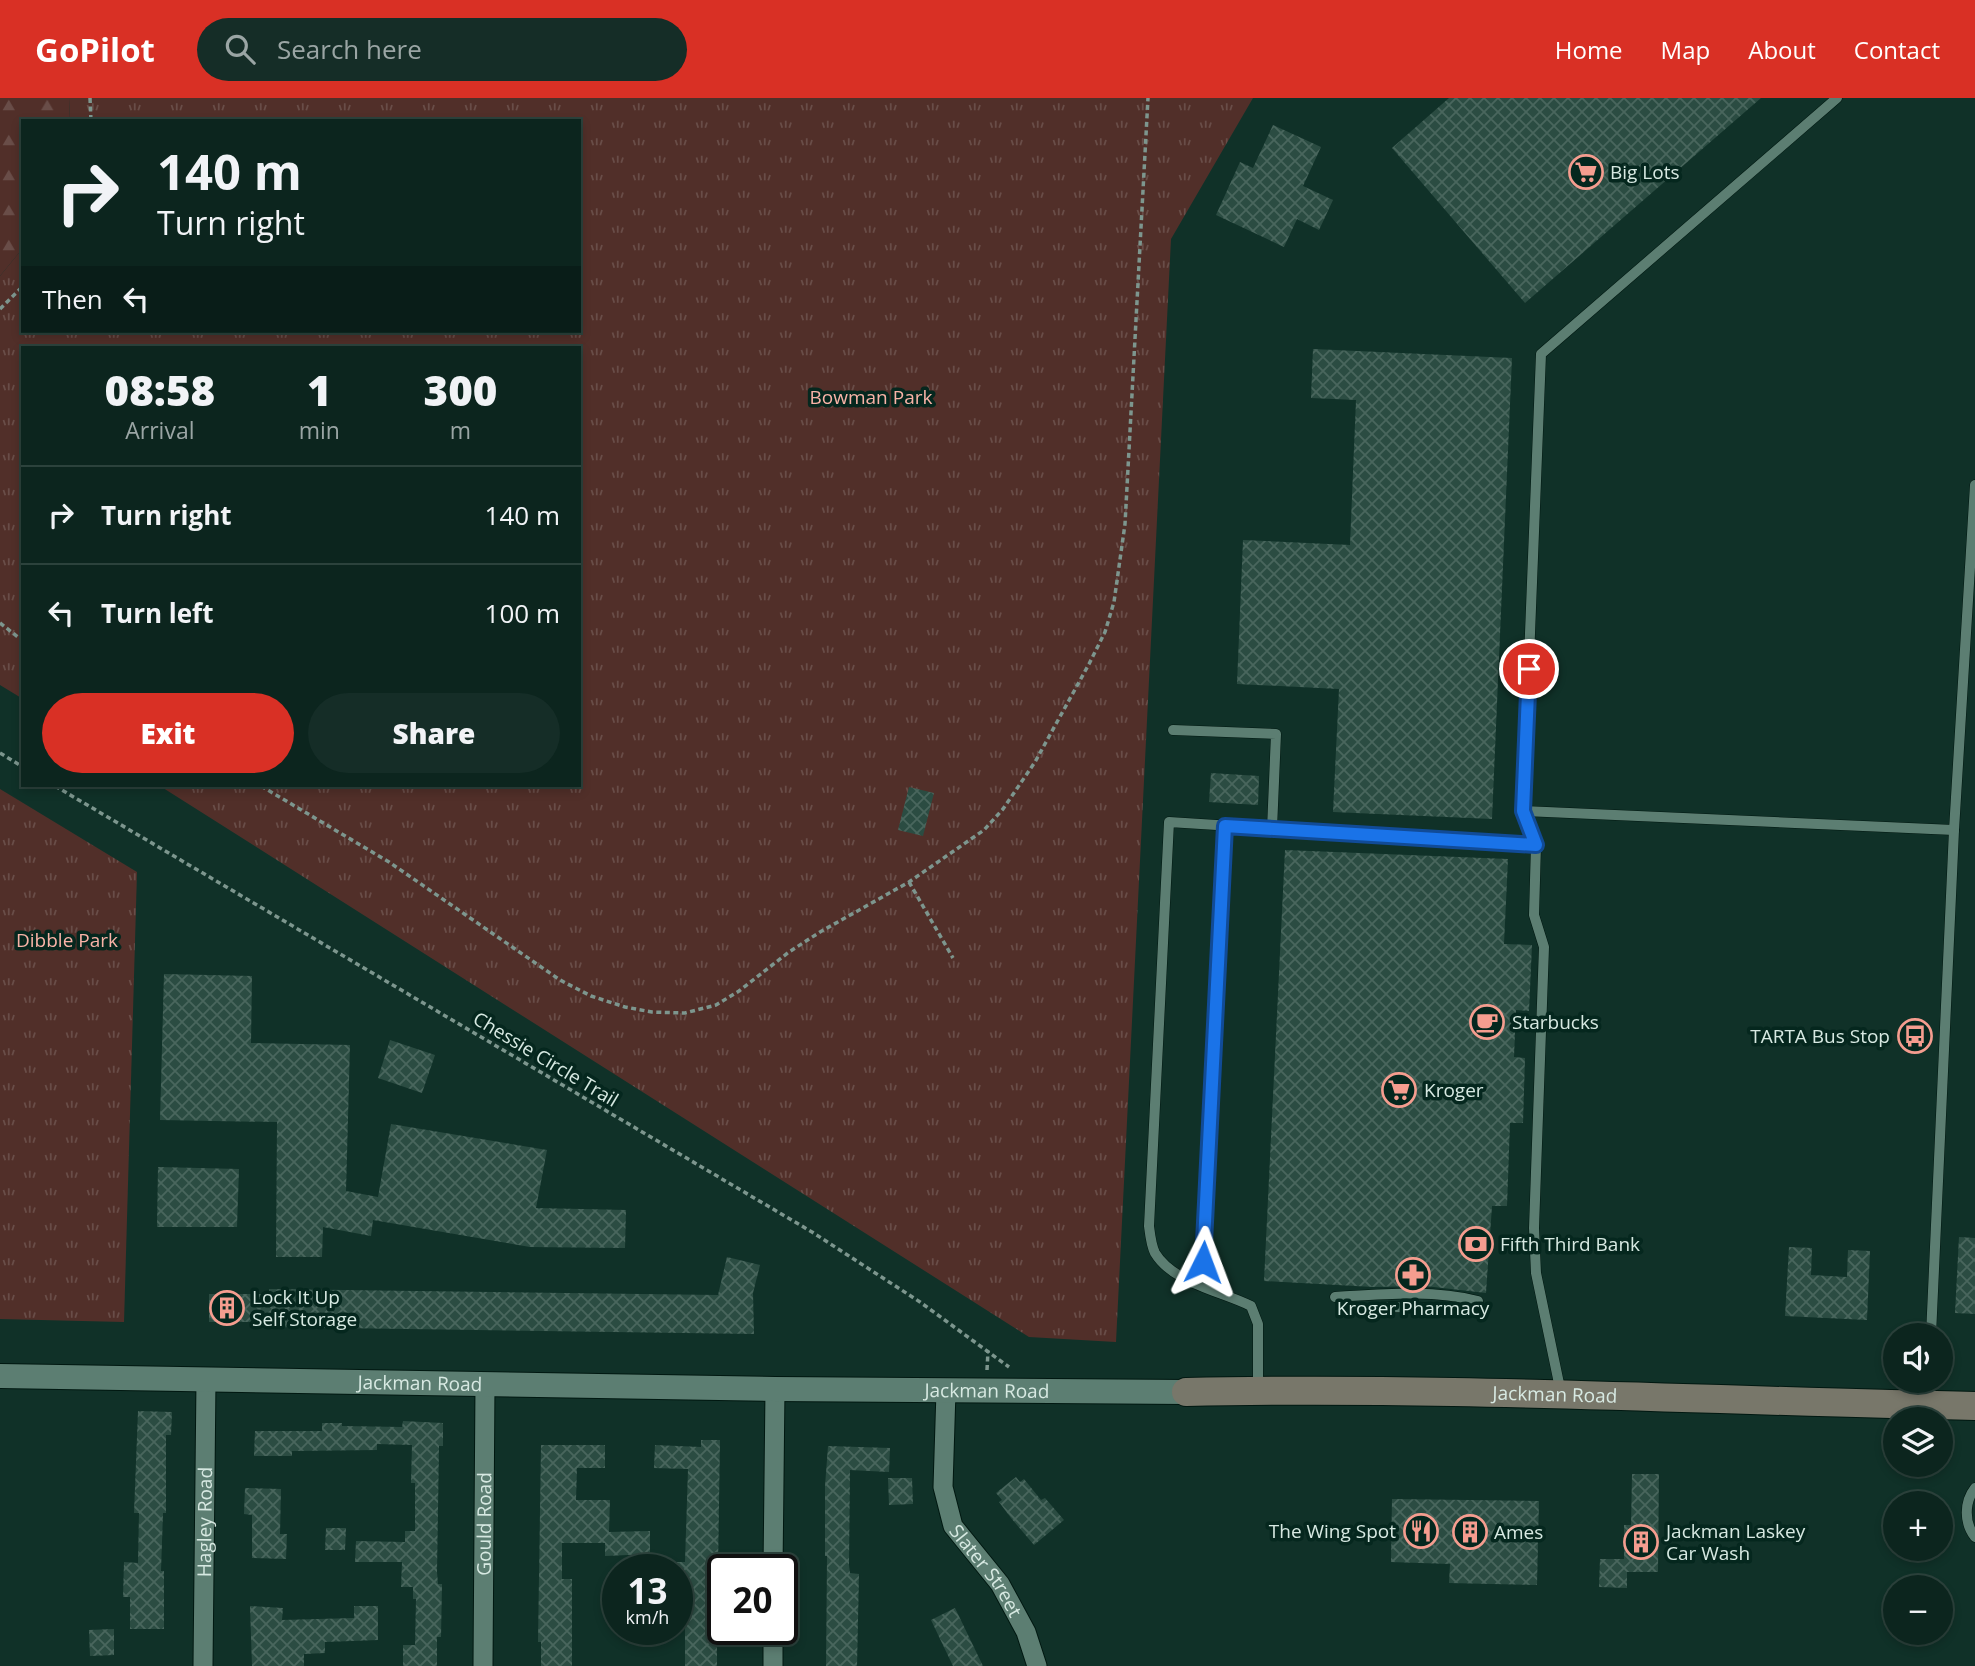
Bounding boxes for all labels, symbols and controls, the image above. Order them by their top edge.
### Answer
search box [197,18,687,81]
text: GoPilot [35,27,155,72]
icon: search [221,30,259,68]
text: Search here [277,31,422,67]
text: Home [1555,33,1623,66]
text: Map [1661,33,1710,66]
text: About [1748,33,1816,66]
text: Contact [1854,33,1940,66]
text: 140 m [157,138,302,204]
icon: right [42,147,133,238]
supermarket icon: Big Lots [1567,153,1605,191]
place label: Big Lots [1610,159,1680,185]
text: Turn right [157,201,305,244]
icon: left [117,280,155,318]
text: Then [42,281,103,317]
text: 08:58 [105,361,215,418]
text: 1 [307,361,332,418]
text: 300 [424,361,497,418]
park label: Bowman Park [810,384,932,410]
text: Arrival [125,414,195,446]
text: min [299,414,340,446]
text: m [450,414,471,446]
icon: right [42,496,80,534]
text: Turn right [101,497,232,533]
text: 140 m [485,497,560,533]
icon: left [42,594,80,632]
text: Turn left [101,595,213,631]
text: 100 m [485,595,560,631]
pin [1499,639,1559,699]
icon: arrive [1510,650,1548,688]
button: Exit [42,693,294,773]
button: Share [308,693,560,773]
park label: Dibble Park [16,927,118,953]
cafe icon: Starbucks [1468,1003,1506,1041]
street label: Chessie Circle Trail [468,1005,624,1113]
place label: Starbucks [1512,1009,1599,1035]
bus stop icon: TARTA Bus Stop [1896,1017,1934,1055]
place label: TARTA Bus Stop [1750,1023,1890,1049]
supermarket icon: Kroger [1380,1071,1418,1109]
place label: Kroger [1424,1077,1484,1103]
position arrow [1166,1225,1240,1299]
bank icon: Fifth Third Bank [1457,1225,1495,1263]
place label: Fifth Third Bank [1500,1231,1640,1257]
pharmacy icon: Kroger Pharmacy [1394,1256,1432,1294]
place label: Lock It Up Self Storage [252,1284,357,1332]
building icon: Lock It Up Self Storage [208,1289,246,1327]
place label: Kroger Pharmacy [1337,1295,1490,1321]
map controls [1883,1323,1953,1645]
button: sound [1883,1323,1953,1393]
street label: Jackman Road [355,1369,483,1397]
street label: Jackman Road [922,1377,1049,1404]
street label: Jackman Road [1490,1380,1618,1409]
button: layers [1883,1407,1953,1477]
street label: Hagley Road [191,1467,218,1577]
street label: Gould Road [471,1472,497,1576]
button: + [1883,1491,1953,1561]
restaurant icon: The Wing Spot [1402,1512,1440,1550]
building icon: Ames [1451,1513,1489,1551]
place label: The Wing Spot [1269,1518,1396,1544]
place label: Jackman Laskey Car Wash [1664,1518,1806,1566]
street label: Slater Street [944,1519,1028,1622]
place label: Ames [1494,1519,1543,1545]
building icon: Jackman Laskey Car Wash [1622,1523,1660,1561]
speed limit sign: 20 [707,1554,798,1645]
text: 13 [627,1567,668,1614]
button: − [1883,1575,1953,1645]
text: km/h [626,1605,669,1629]

